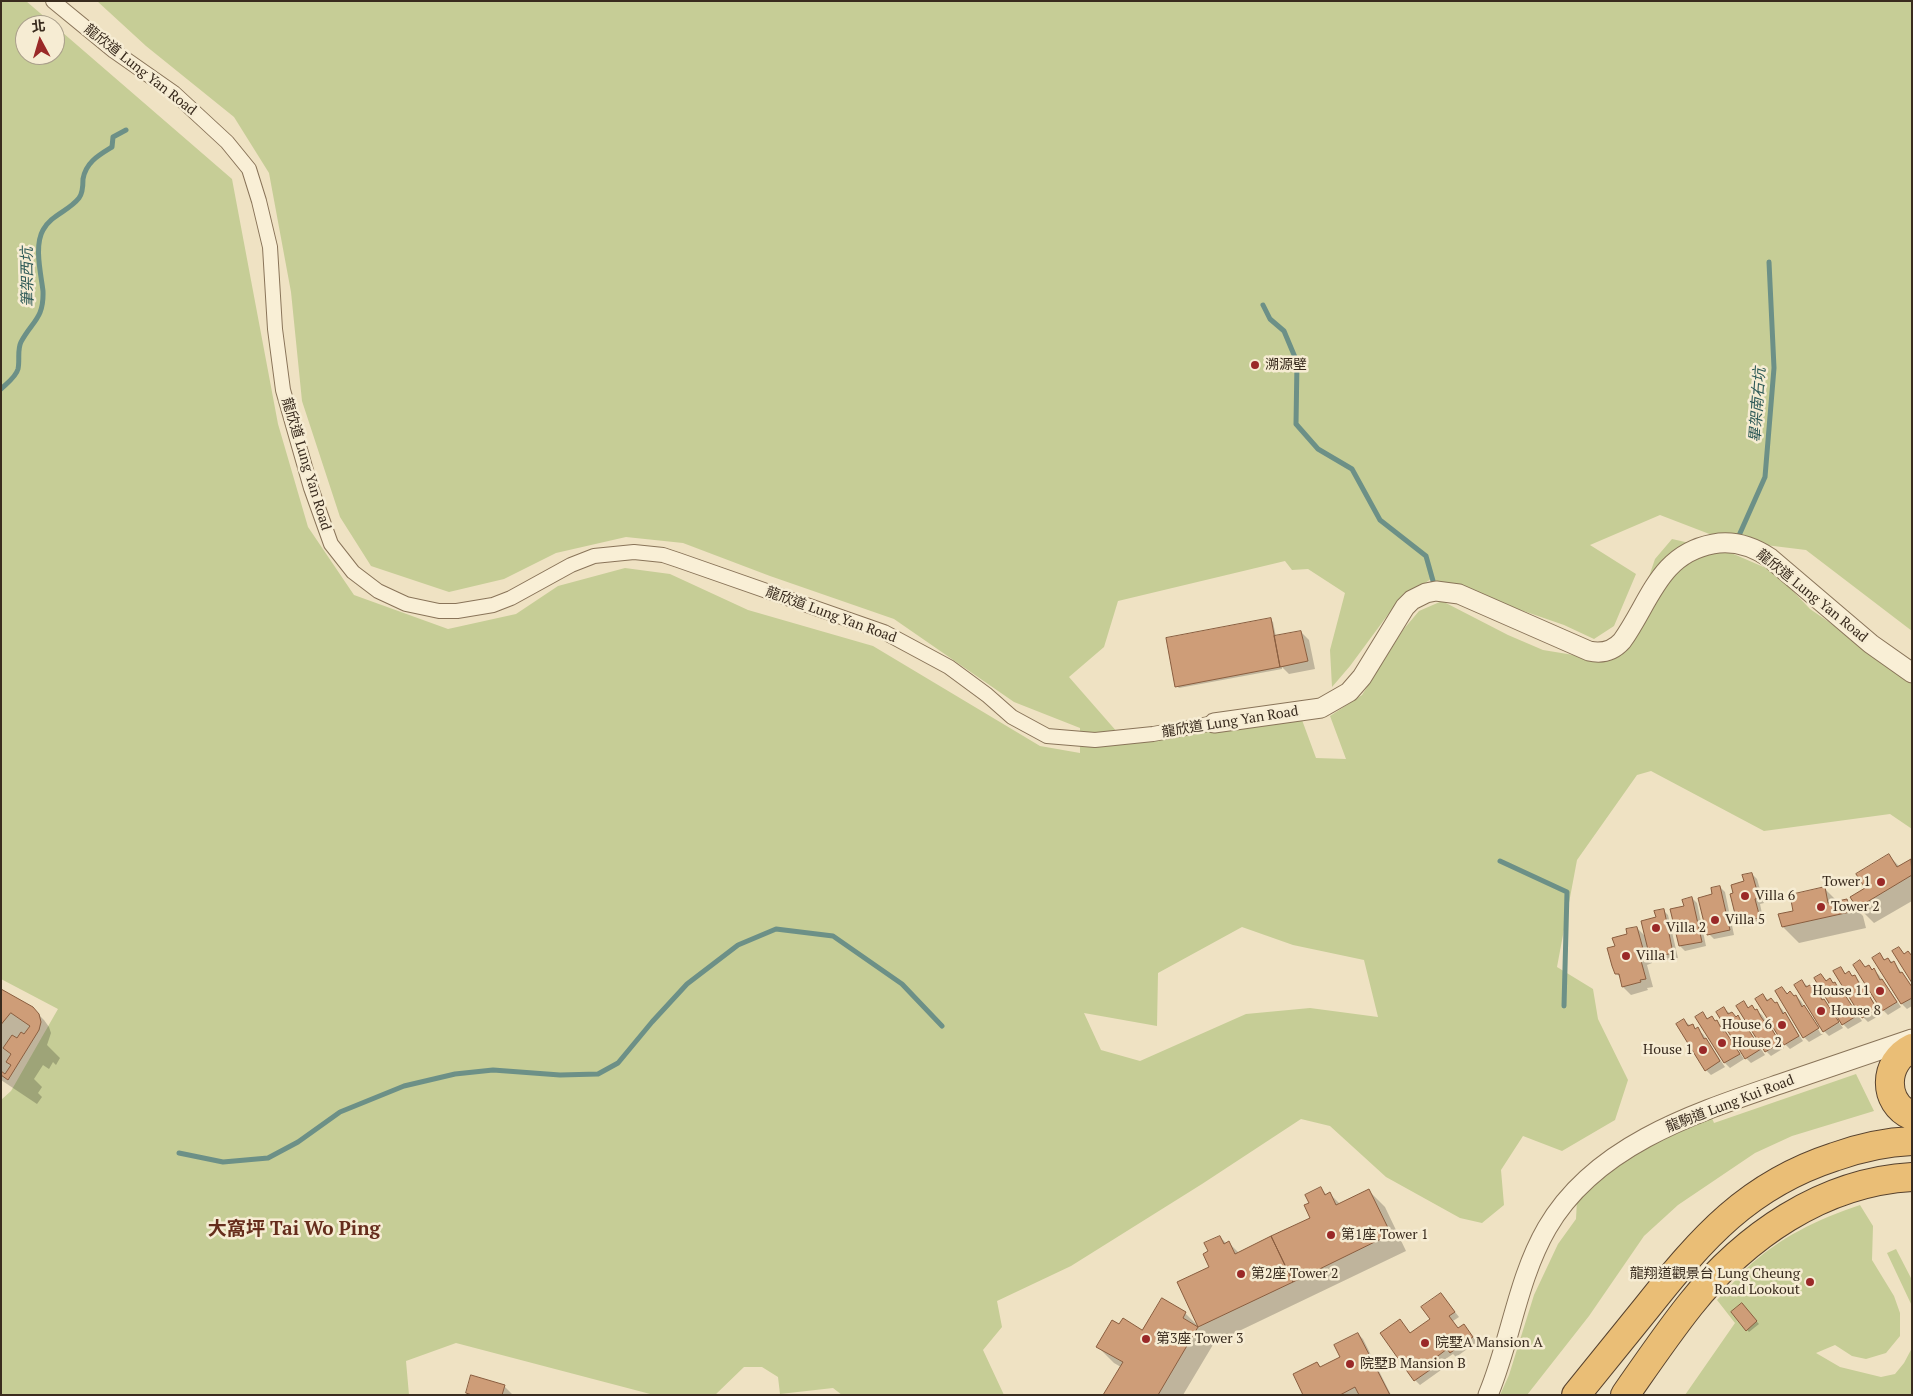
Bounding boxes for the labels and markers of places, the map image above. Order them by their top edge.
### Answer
place label: 溯源壁 [1265,357,1307,373]
marker: 溯源壁 [1249,359,1261,371]
place label: Tower 1 [1822,874,1871,890]
marker: Tower 1 [1875,876,1887,888]
place label: Villa 6 [1755,888,1795,904]
marker: Villa 6 [1739,890,1751,902]
place label: Tower 2 [1831,899,1880,915]
marker: Tower 2 [1815,901,1827,913]
place label: Villa 5 [1725,912,1765,928]
marker: Villa 5 [1709,914,1721,926]
place label: Villa 2 [1666,920,1706,936]
marker: Villa 2 [1650,922,1662,934]
place label: Villa 1 [1636,948,1676,964]
marker: Villa 1 [1620,950,1632,962]
place label: House 11 [1813,983,1870,999]
marker: House 11 [1874,985,1886,997]
place label: House 8 [1831,1003,1881,1019]
marker: House 8 [1815,1005,1827,1017]
place label: House 6 [1722,1017,1772,1033]
marker: House 6 [1776,1019,1788,1031]
place label: House 2 [1732,1035,1782,1051]
marker: House 2 [1716,1037,1728,1049]
place label: House 1 [1643,1042,1693,1058]
marker: House 1 [1697,1044,1709,1056]
place label: 第1座 Tower 1 [1341,1227,1429,1243]
marker: 第1座 Tower 1 [1325,1229,1337,1241]
place label: 第2座 Tower 2 [1251,1266,1339,1282]
place label: 龍翔道觀景台 Lung Cheung Road Lookout [1630,1266,1800,1298]
marker: 第2座 Tower 2 [1235,1268,1247,1280]
marker: 龍翔道觀景台 Lung Cheung Road Lookout [1804,1276,1816,1288]
place label: 第3座 Tower 3 [1156,1331,1244,1347]
marker: 第3座 Tower 3 [1140,1333,1152,1345]
place label: 院墅A Mansion A [1435,1335,1543,1351]
marker: 院墅A Mansion A [1419,1337,1431,1349]
place label: 院墅B Mansion B [1360,1356,1466,1372]
marker: 院墅B Mansion B [1344,1358,1356,1370]

